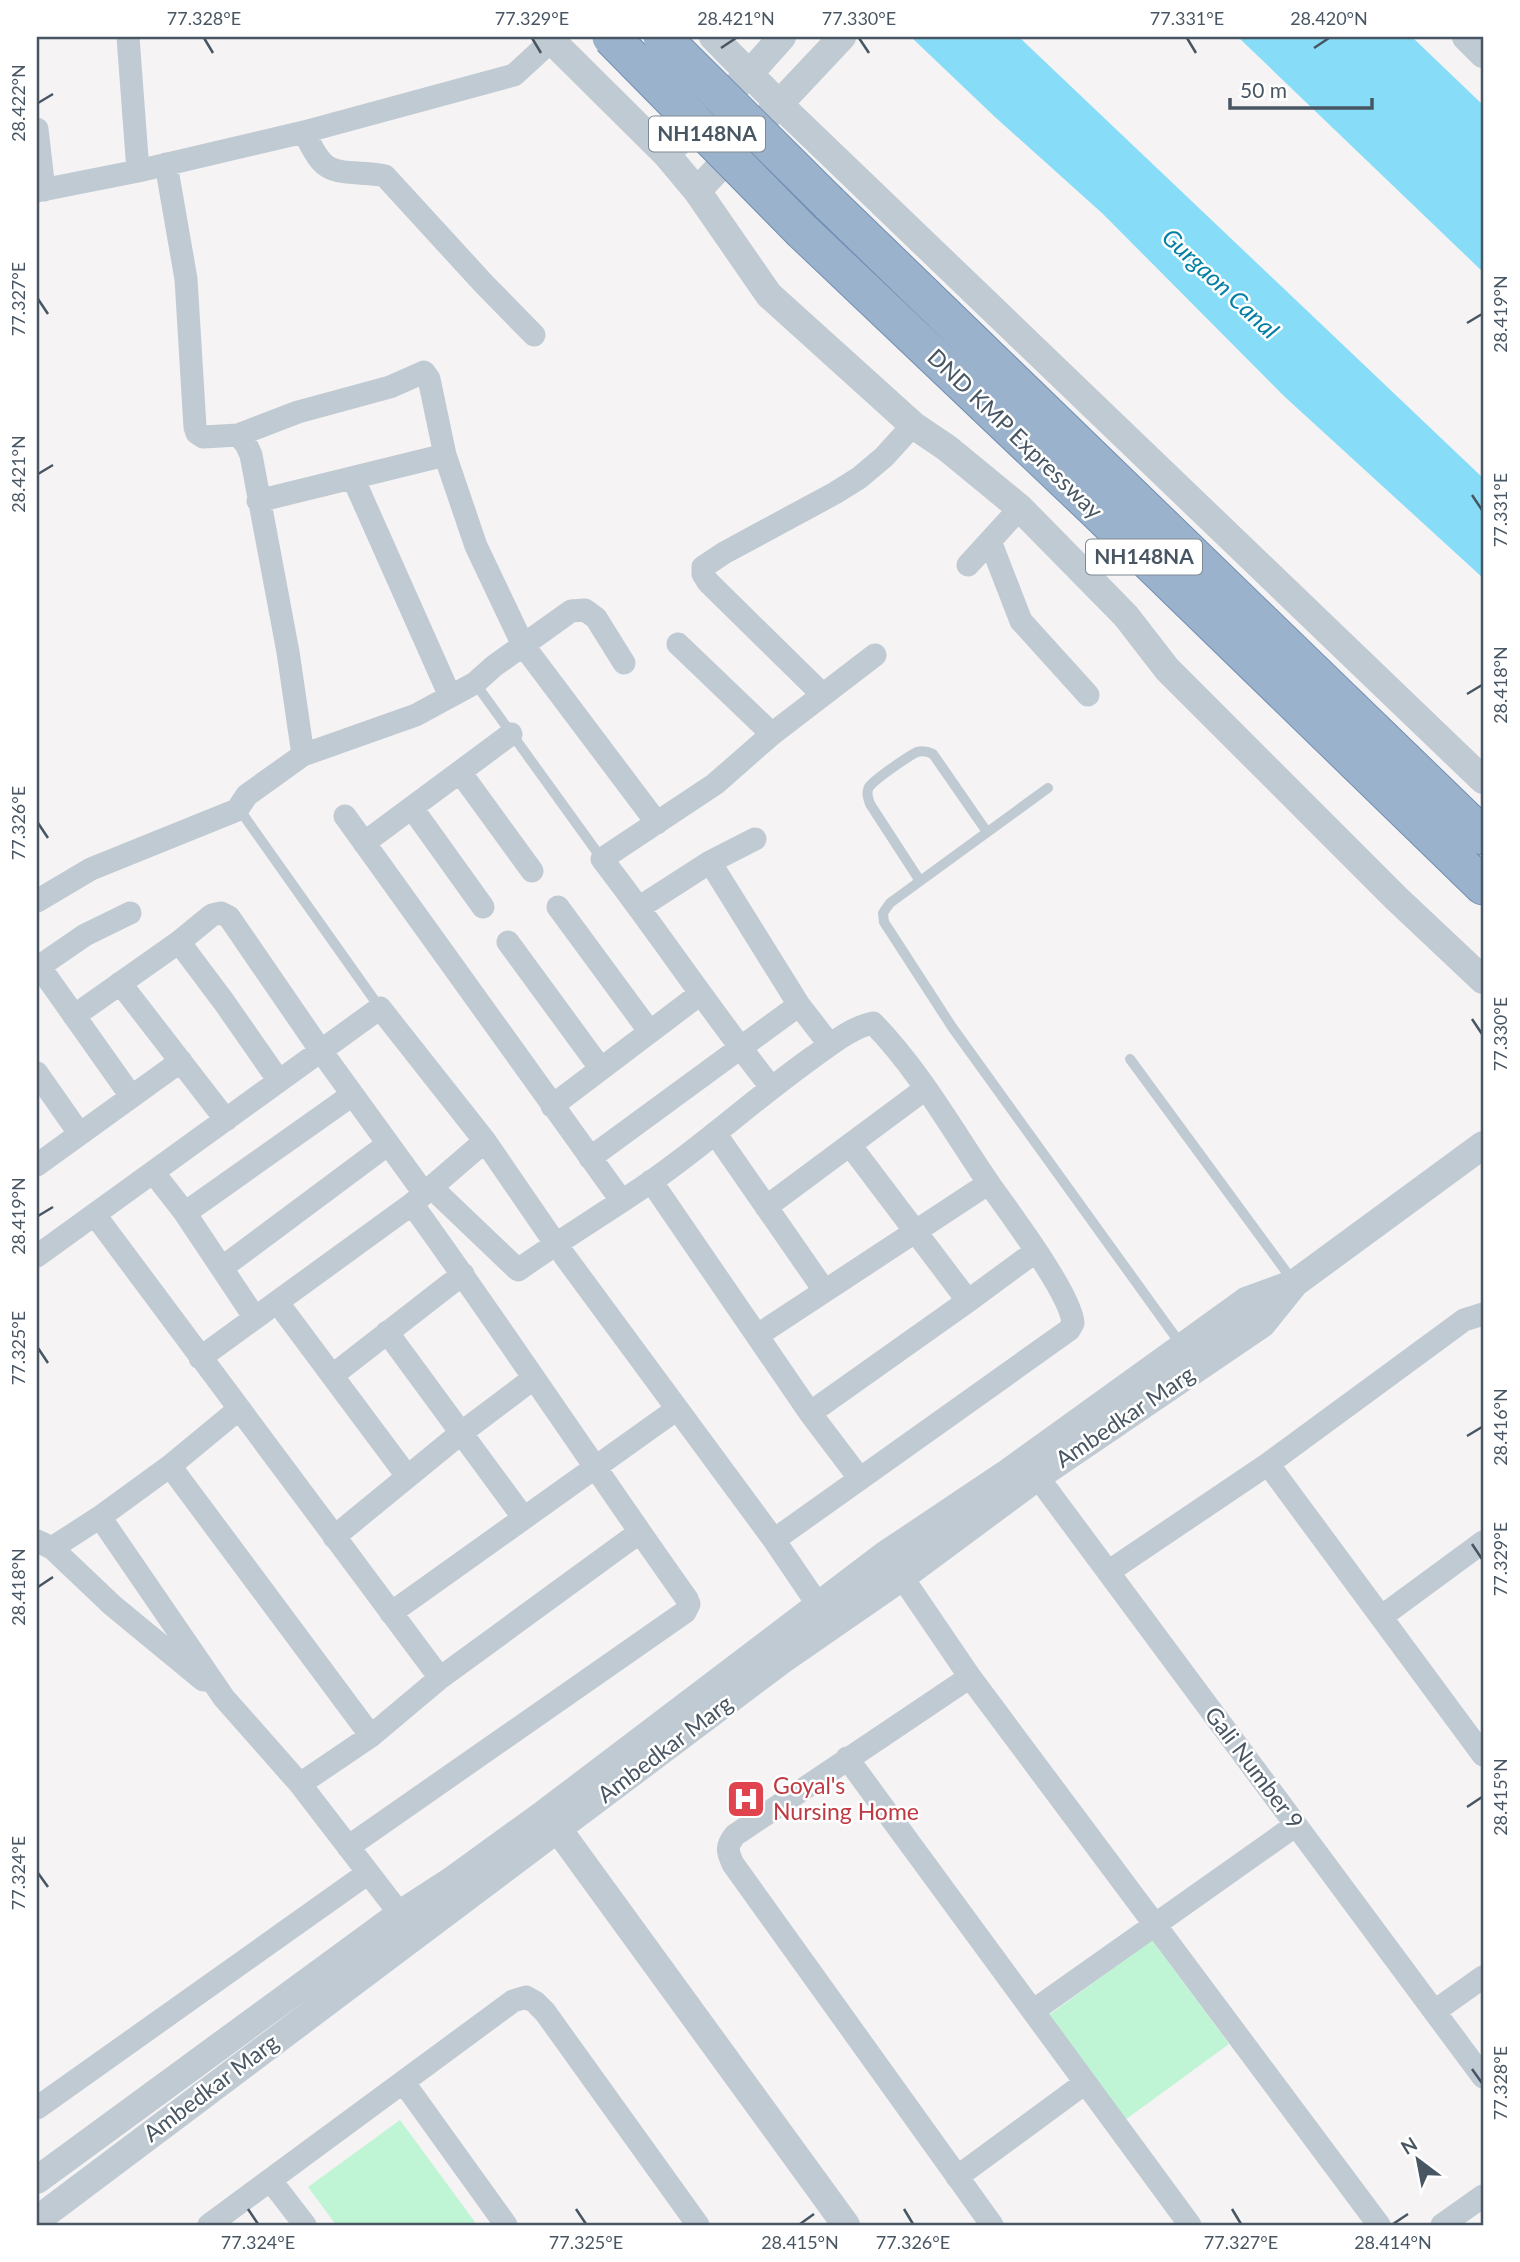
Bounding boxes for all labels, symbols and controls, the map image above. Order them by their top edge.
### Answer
text: 77.328°E [167,7,241,29]
text: 77.329°E [495,7,569,29]
text: 28.421°N [697,7,775,29]
text: 77.330°E [822,7,896,29]
text: 77.331°E [1150,7,1224,29]
text: 28.420°N [1290,7,1368,29]
text: 28.422°N [7,64,29,142]
scale bar [1230,66,1371,110]
text: 50 m [1240,77,1287,102]
road number: NH148NA [649,116,765,152]
water label: Gurgaon Canal [1157,222,1286,345]
text: 77.327°E [7,262,29,336]
text: 28.419°N [1489,275,1511,353]
street label: DND KMP Expressway [922,342,1109,524]
text: 28.421°N [7,435,29,513]
text: 77.331°E [1489,473,1511,547]
road number: NH148NA [1086,540,1202,574]
text: 28.418°N [1489,646,1511,724]
text: 77.326°E [7,786,29,860]
text: 77.330°E [1489,997,1511,1071]
text: 28.419°N [7,1177,29,1255]
text: 77.325°E [7,1311,29,1385]
street label: Ambedkar Marg [1050,1359,1199,1473]
text: 28.416°N [1489,1388,1511,1466]
text: 77.329°E [1489,1522,1511,1596]
text: 28.418°N [7,1548,29,1626]
street label: Ambedkar Marg [591,1688,737,1808]
street label: Gali Number 9 [1200,1701,1310,1834]
text: 28.415°N [1489,1758,1511,1836]
place label: Goyal's Nursing Home [773,1771,919,1825]
hospital icon: Goyal's Nursing Home [725,1778,767,1820]
text: 77.324°E [7,1836,29,1910]
street label: Ambedkar Marg [137,2027,283,2147]
text: 77.328°E [1489,2046,1511,2120]
north arrow [1384,2126,1454,2196]
text: N [1396,2132,1421,2159]
text: 77.324°E [221,2231,295,2253]
text: 77.325°E [549,2231,623,2253]
text: 28.415°N [761,2231,839,2253]
text: 77.326°E [876,2231,950,2253]
text: 77.327°E [1204,2231,1278,2253]
text: 28.414°N [1354,2231,1432,2253]

